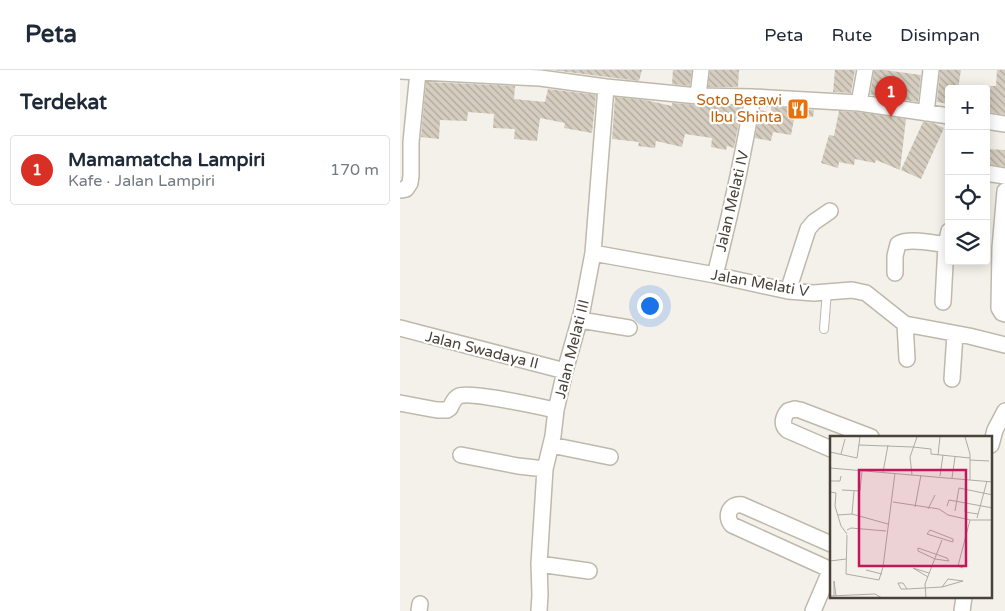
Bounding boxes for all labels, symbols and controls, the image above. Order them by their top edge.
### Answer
text: Peta [25,20,77,49]
text: Peta [764,24,803,46]
text: Rute [831,24,872,46]
text: Disimpan [900,24,980,46]
pin: 1 [875,76,907,117]
map controls [945,85,990,265]
button: + [945,85,990,130]
text: Terdekat [20,90,107,115]
place label: Soto Betawi Ibu Shinta [697,91,782,126]
restaurant icon: Soto Betawi Ibu Shinta [786,97,810,121]
button: − [945,130,990,175]
street label: Jalan Melati IV [712,148,753,253]
text: Mamamatcha Lampiri [68,149,265,171]
text: 1 [32,160,42,180]
text: 170 m [330,160,379,180]
text: Kafe · Jalan Lampiri [68,171,215,191]
button: locate [945,175,990,220]
button: layers [945,220,990,265]
street label: Jalan Melati V [710,266,811,301]
your location [637,293,663,319]
street label: Jalan Melati III [551,298,593,400]
street label: Jalan Swadaya II [423,327,541,373]
inset map [830,436,992,598]

